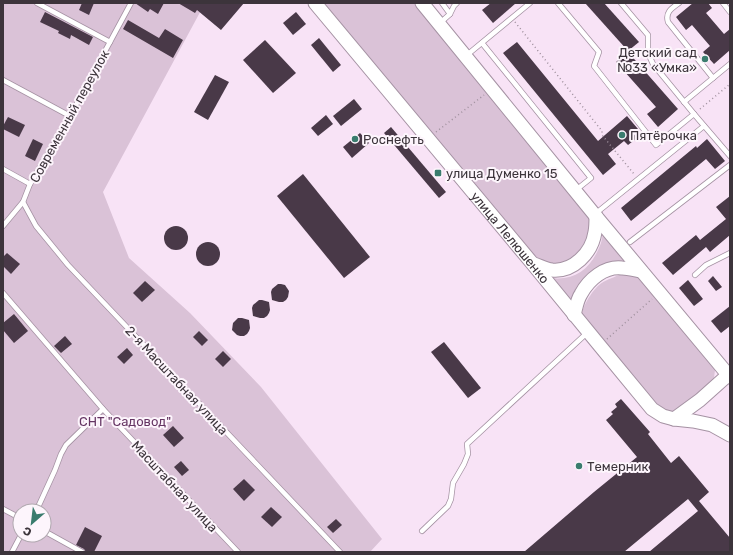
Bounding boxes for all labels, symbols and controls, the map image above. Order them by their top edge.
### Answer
place label: Детский сад №33 «Умка» [617,45,697,75]
street label: Современный переулок [27,47,112,185]
marker: Детский сад №33 «Умка» [700,54,710,64]
place label: Пятёрочка [630,128,697,143]
marker: Пятёрочка [617,130,627,140]
place label: Роснефть [363,132,424,147]
marker: Роснефть [350,134,360,144]
place label: улица Думенко 15 [446,166,558,181]
marker: улица Думенко 15 [433,168,443,178]
street label: улица Лелюшенко [468,189,552,286]
street label: 2-я Масштабная улица [122,323,231,438]
park label: СНТ "Садовод" [79,414,171,429]
street label: Масштабная улица [129,438,221,535]
place label: Темерник [587,459,649,474]
marker: Темерник [574,461,584,471]
north arrow [12,503,52,543]
text: С [21,524,34,539]

